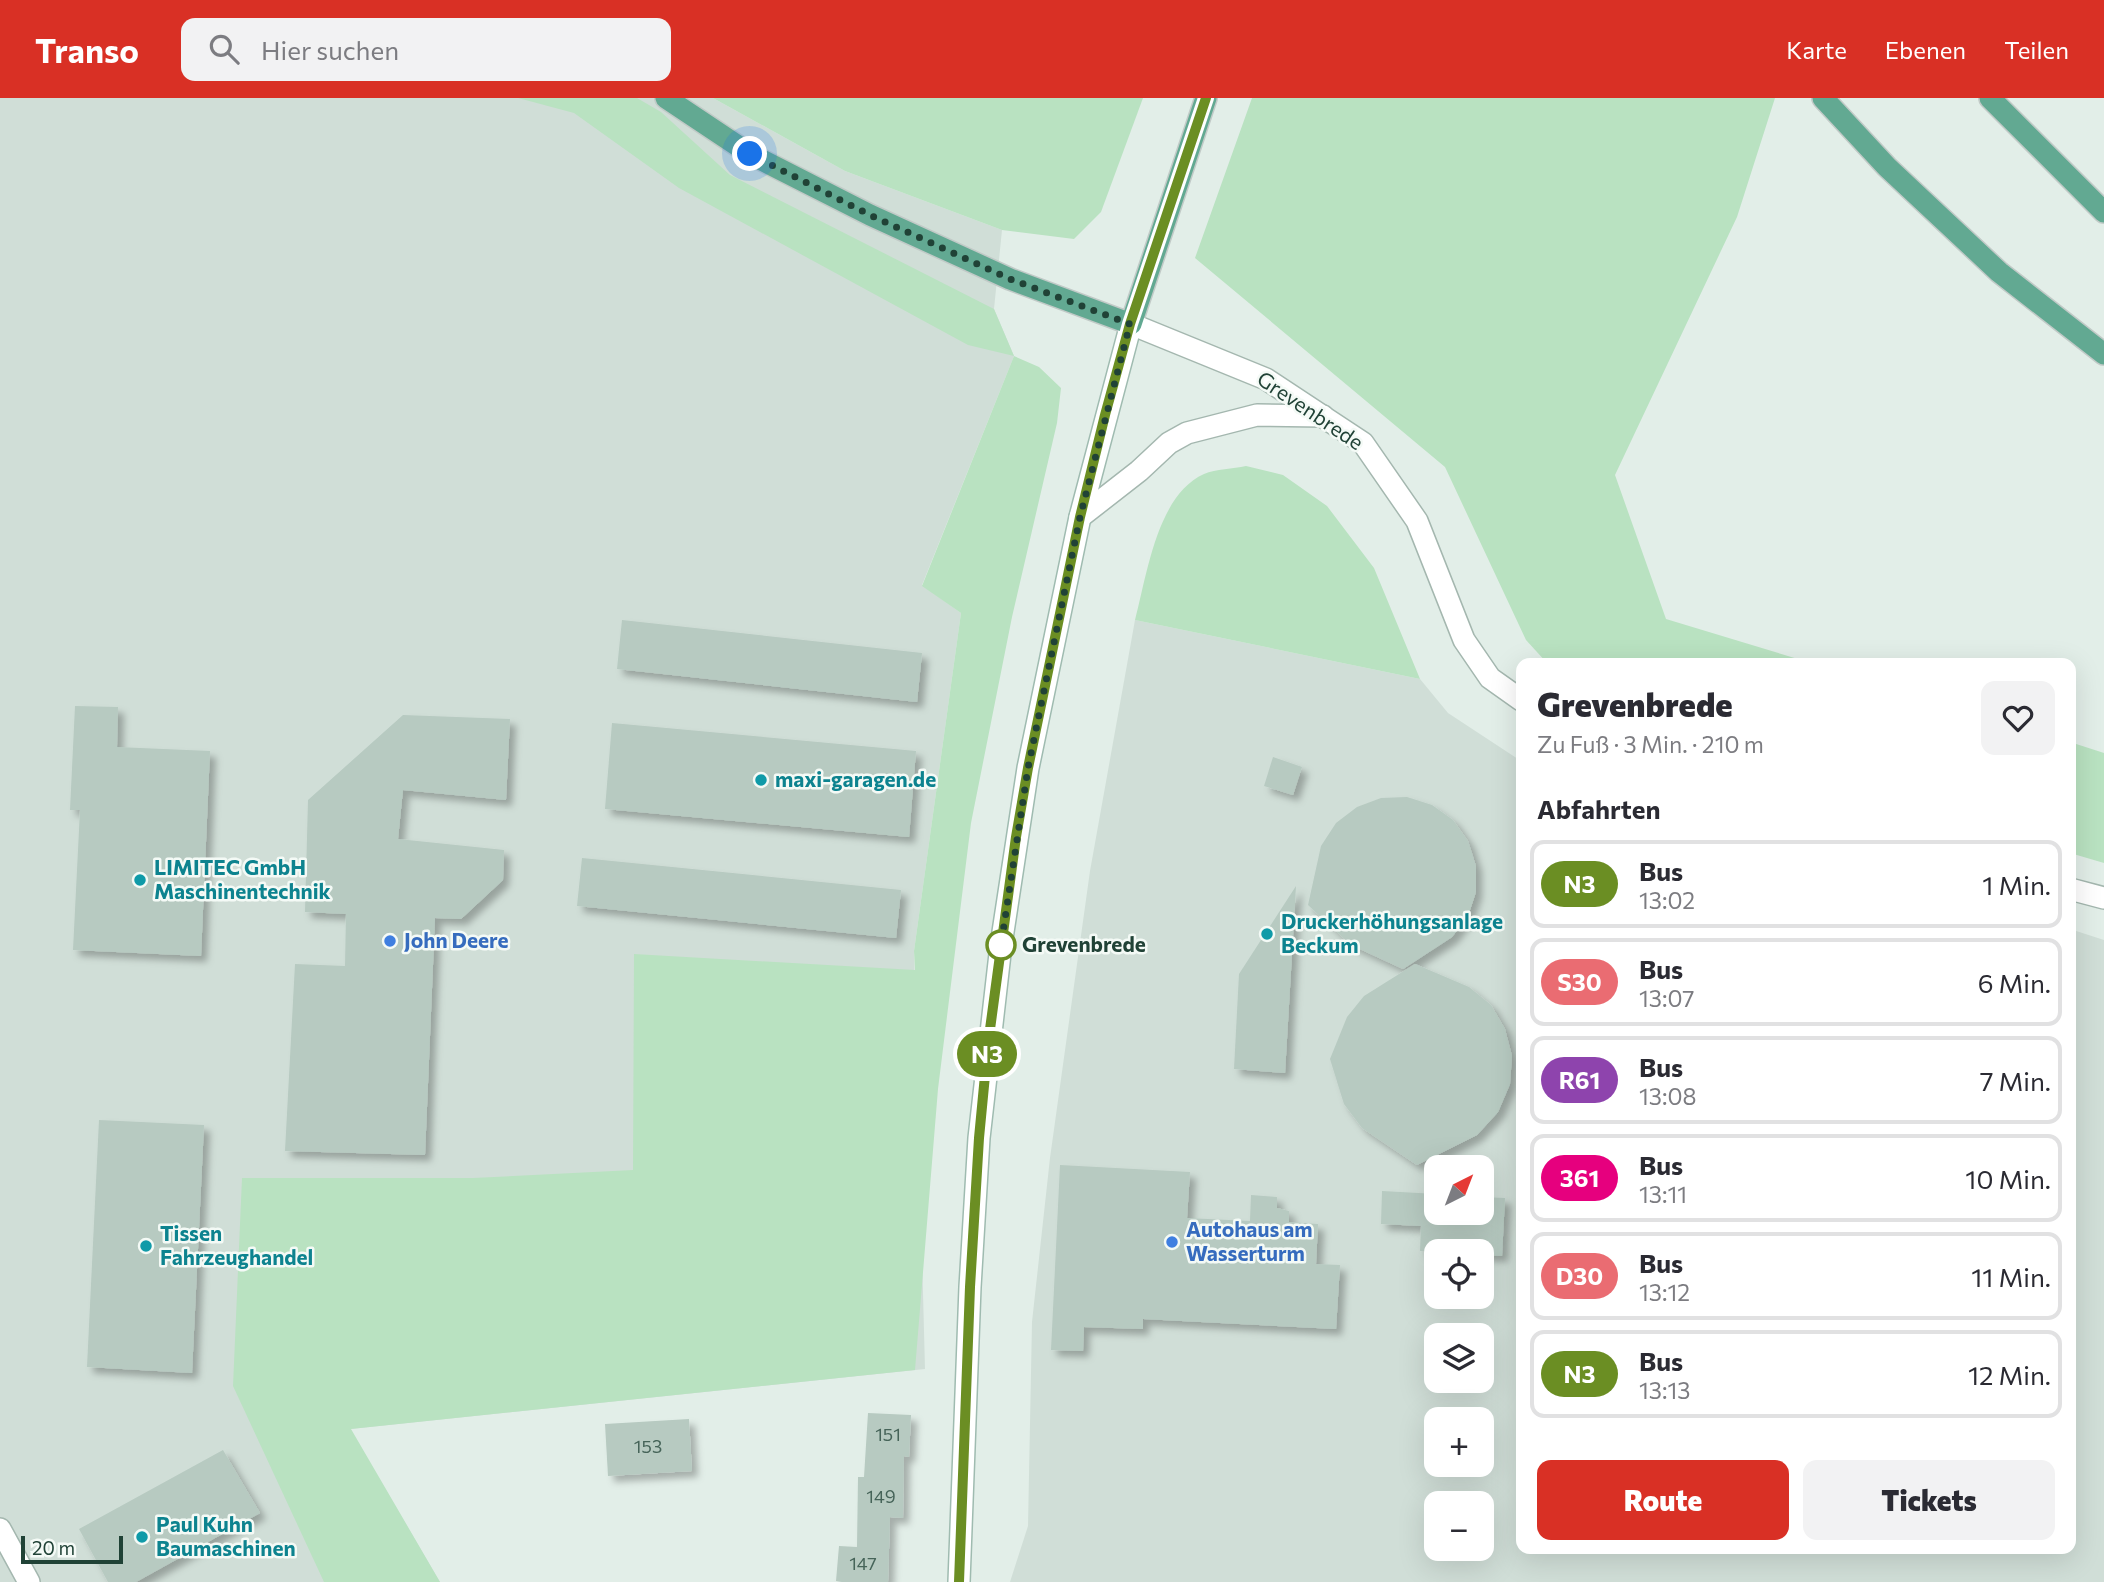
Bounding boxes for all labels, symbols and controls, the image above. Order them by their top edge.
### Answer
search box [181,18,671,81]
text: Transo [35,29,139,70]
icon: search [205,30,243,68]
text: Hier suchen [261,34,399,65]
text: Karte [1786,35,1847,64]
text: Ebenen [1885,35,1966,64]
text: Teilen [2004,35,2069,64]
your location [732,136,767,171]
street label: Grevenbrede [1253,365,1369,454]
button: heart [1981,681,2055,755]
text: Grevenbrede [1537,683,1733,724]
text: Zu Fuß · 3 Min. · 210 m [1537,730,1764,758]
place label: maxi-garagen.de [775,766,936,791]
marker: maxi-garagen.de [753,772,769,788]
text: Abfahrten [1537,793,1660,824]
place label: LIMITEC GmbH Maschinentechnik [154,854,331,903]
text: Bus [1639,855,1683,886]
text: N3 [1564,869,1595,898]
text: 1 Min. [1982,869,2051,900]
marker: LIMITEC GmbH Maschinentechnik [132,872,148,888]
text: 13:02 [1639,886,1695,914]
place label: Druckerhöhungsanlage Beckum [1281,908,1503,957]
marker: Druckerhöhungsanlage Beckum [1259,926,1275,942]
place label: John Deere [404,927,509,952]
marker: Grevenbrede [986,930,1016,960]
place label: Grevenbrede [1022,931,1146,956]
marker: John Deere [382,933,398,949]
text: Bus [1639,953,1683,984]
text: S30 [1557,967,1602,996]
text: 6 Min. [1978,967,2051,998]
text: 13:07 [1639,984,1694,1012]
line badge: N3 [956,1031,1018,1077]
text: N3 [971,1039,1003,1068]
text: Bus [1639,1051,1683,1082]
text: R61 [1559,1065,1600,1094]
text: 7 Min. [1980,1065,2051,1096]
text: 13:08 [1639,1082,1696,1110]
text: Bus [1639,1149,1683,1180]
north arrow [1424,1155,1494,1225]
map controls [1424,1155,1494,1561]
text: 361 [1560,1163,1599,1192]
text: 10 Min. [1965,1163,2051,1194]
text: 13:11 [1639,1180,1687,1208]
place label: Autohaus am Wasserturm [1186,1216,1313,1265]
place label: Tissen Fahrzeughandel [160,1220,313,1269]
marker: Autohaus am Wasserturm [1164,1234,1180,1250]
marker: Tissen Fahrzeughandel [138,1238,154,1254]
button: locate [1424,1239,1494,1309]
text: Bus [1639,1247,1683,1278]
text: D30 [1556,1261,1603,1290]
text: 11 Min. [1971,1261,2051,1292]
text: 13:12 [1639,1278,1690,1306]
button: layers [1424,1323,1494,1393]
text: Bus [1639,1345,1683,1376]
text: N3 [1564,1359,1595,1388]
text: 12 Min. [1968,1359,2051,1390]
text: 13:13 [1639,1376,1690,1404]
button: + [1424,1407,1494,1477]
house number: 151 [875,1423,901,1445]
house number: 153 [634,1435,662,1457]
button: Route [1537,1460,1789,1540]
button: Tickets [1803,1460,2055,1540]
house number: 149 [866,1485,896,1507]
button: − [1424,1491,1494,1561]
place label: Paul Kuhn Baumaschinen [156,1511,296,1560]
marker: Paul Kuhn Baumaschinen [134,1529,150,1545]
scale bar [21,1533,122,1565]
text: 20 m [32,1536,75,1559]
house number: 147 [849,1552,877,1574]

